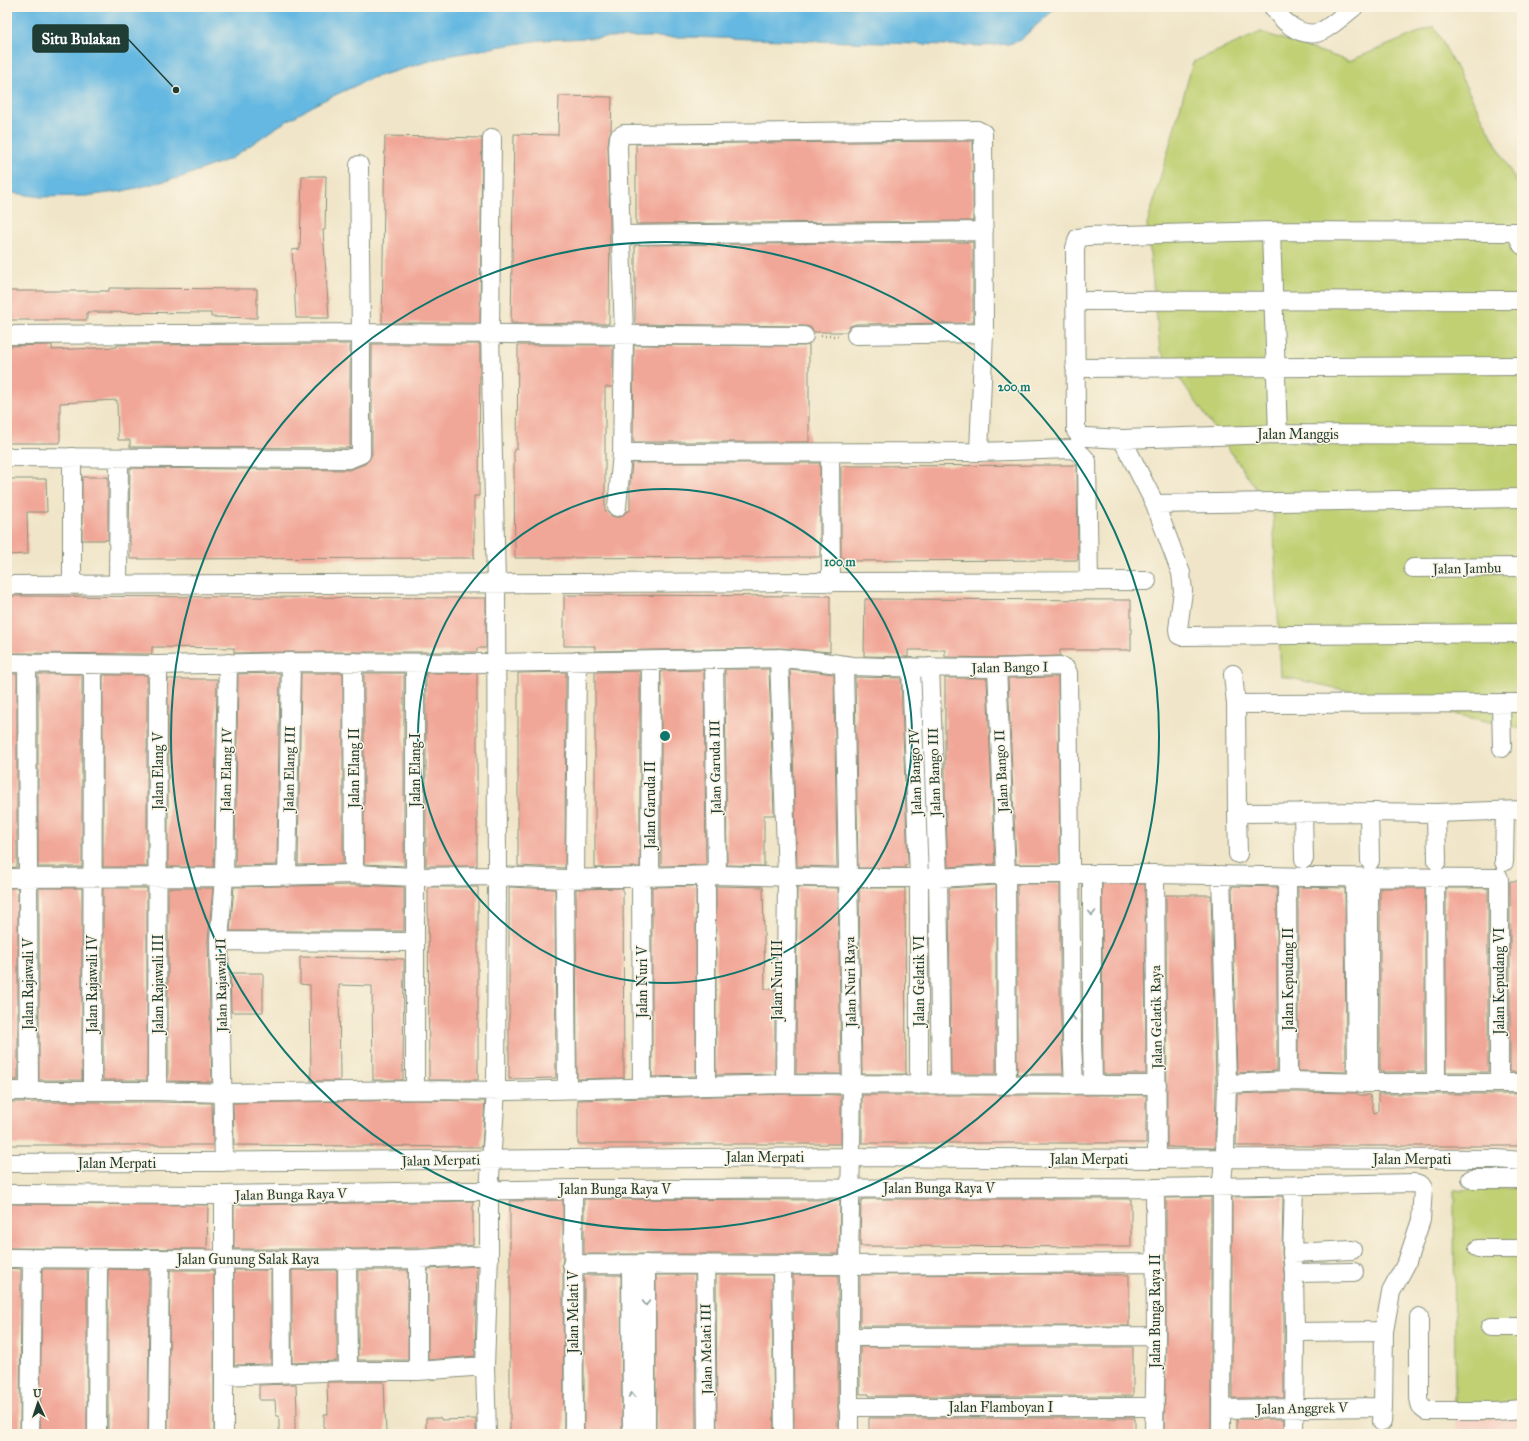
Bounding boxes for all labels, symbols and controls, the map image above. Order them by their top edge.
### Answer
callout: Situ Bulakan [33,25,128,52]
text: Situ Bulakan [42,30,121,48]
text: 200 m [998,380,1031,394]
street label: Jalan Manggis [1255,426,1339,444]
text: 100 m [824,555,857,569]
street label: Jalan Jambu [1431,559,1502,579]
street label: Jalan Bango I [969,658,1049,678]
street label: Jalan Garuda III [706,720,726,816]
street label: Jalan Elang III [280,726,300,814]
street label: Jalan Elang IV [217,727,237,814]
street label: Jalan Bango IV [905,727,927,818]
street label: Jalan Bango III [924,727,946,819]
street label: Jalan Elang II [346,728,364,810]
centre of rings [658,729,672,743]
street label: Jalan Bango II [991,729,1013,815]
street label: Jalan Elang V [150,731,168,812]
street label: Jalan Elang I [407,733,425,809]
street label: Jalan Garuda II [642,761,660,851]
one-way arrow [1088,910,1096,916]
street label: Jalan Kepudang II [1280,927,1298,1033]
street label: Jalan Kepudang VI [1491,927,1509,1037]
street label: Jalan Rajawali IV [84,934,102,1035]
street label: Jalan Rajawali III [150,934,168,1036]
street label: Jalan Gelatik VI [911,935,929,1029]
street label: Jalan Nuri Raya [841,936,861,1030]
street label: Jalan Rajawali V [20,937,38,1032]
street label: Jalan Rajawali II [212,938,232,1034]
street label: Jalan Nuri III [769,940,787,1022]
street label: Jalan Nuri V [634,944,652,1020]
street label: Jalan Gelatik Raya [1147,965,1167,1071]
one-way arrow [1068,1015,1076,1021]
street label: Jalan Merpati [724,1149,804,1167]
street label: Jalan Merpati [400,1151,481,1171]
street label: Jalan Merpati [1048,1151,1128,1169]
street label: Jalan Merpati [1371,1151,1451,1169]
street label: Jalan Merpati [76,1155,156,1173]
street label: Jalan Bunga Raya V [881,1180,996,1198]
street label: Jalan Bunga Raya V [557,1181,672,1199]
street label: Jalan Bunga Raya V [233,1185,348,1205]
street label: Jalan Gunung Salak Raya [175,1251,319,1269]
street label: Jalan Bunga Raya II [1147,1254,1165,1370]
street label: Jalan Melati V [565,1269,583,1355]
one-way arrow [642,1300,650,1306]
street label: Jalan Melati III [697,1303,717,1397]
north arrow [18,1383,58,1423]
text: U [33,1387,42,1400]
one-way arrow [628,1392,636,1398]
street label: Jalan Flamboyan I [947,1399,1053,1417]
street label: Jalan Anggrek V [1254,1399,1349,1419]

